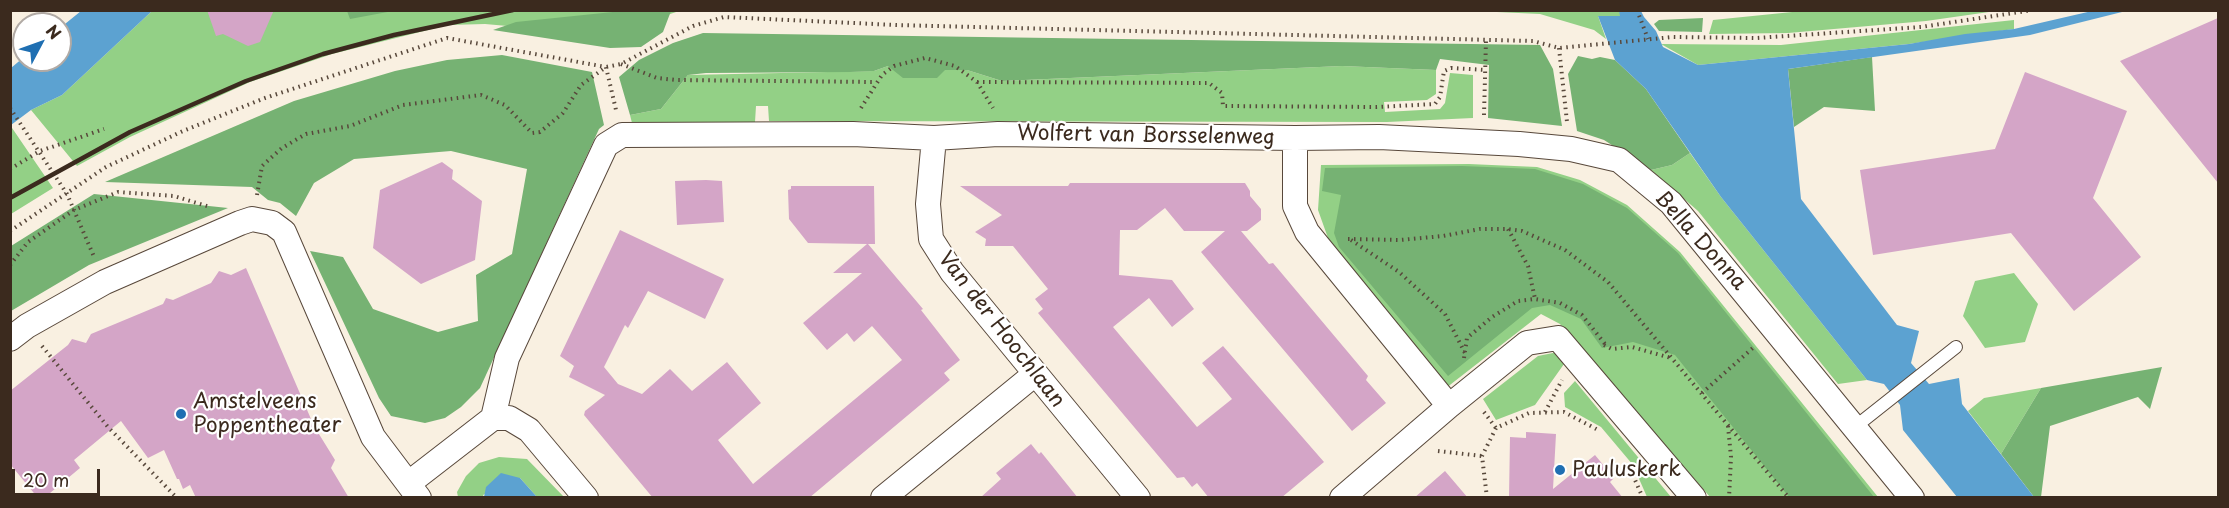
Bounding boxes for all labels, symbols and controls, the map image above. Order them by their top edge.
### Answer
north arrow [12,12,72,72]
text: N [41,19,67,44]
street label: Wolfert van Borsselenweg [1017,121,1275,151]
street label: Bella Donna [1649,186,1751,296]
street label: Van der Hoochlaan [932,247,1070,413]
place label: Amstelveens Poppentheater [193,389,341,439]
marker: Amstelveens Poppentheater [174,407,188,421]
scale bar [15,457,104,495]
place label: Pauluskerk [1572,457,1681,483]
marker: Pauluskerk [1553,463,1567,477]
text: 20 m [23,466,69,493]

